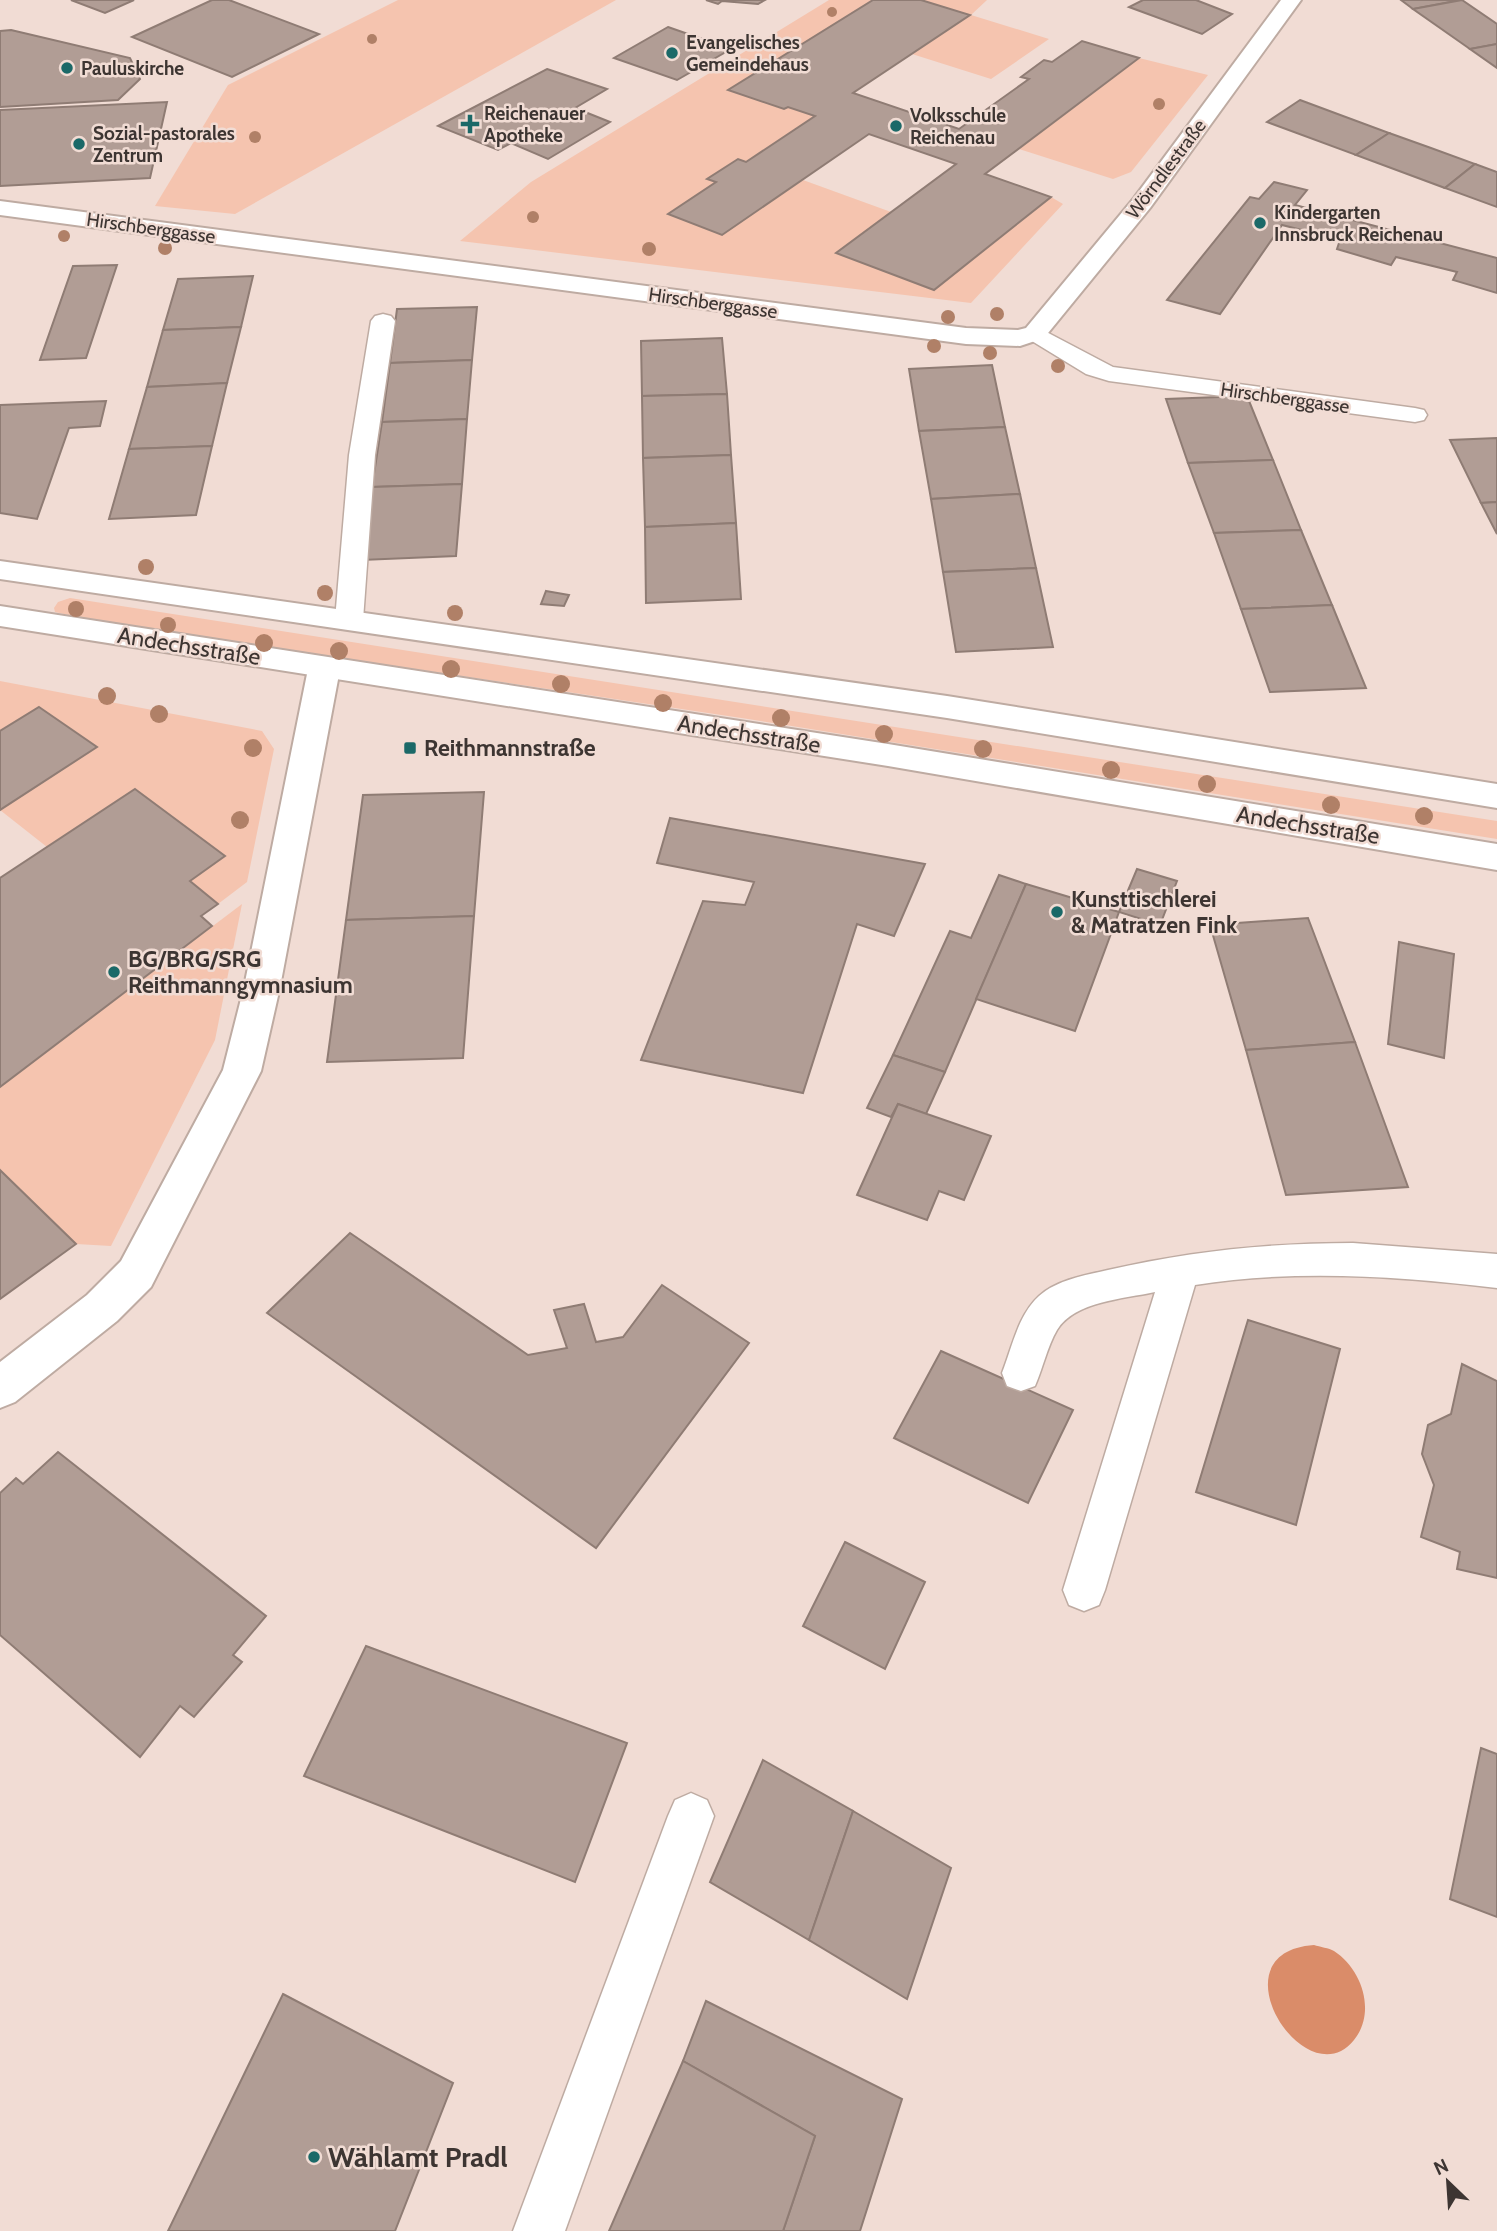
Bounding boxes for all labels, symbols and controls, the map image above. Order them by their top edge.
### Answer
place label: Evangelisches Gemeindehaus [686,31,809,76]
marker: Evangelisches Gemeindehaus [664,45,680,61]
place label: Pauluskirche [81,57,184,80]
marker: Pauluskirche [59,60,75,76]
place label: Reichenauer Apotheke [484,102,586,147]
place label: Volksschule Reichenau [910,104,1006,149]
street label: Wörndlestraße [1121,114,1211,223]
marker: Reichenauer Apotheke [462,116,478,132]
marker: Volksschule Reichenau [888,118,904,134]
place label: Sozial-pastorales Zentrum [93,122,235,167]
marker: Sozial-pastorales Zentrum [71,136,87,152]
place label: Kindergarten Innsbruck Reichenau [1274,201,1443,246]
street label: Hirschberggasse [85,208,217,248]
marker: Kindergarten Innsbruck Reichenau [1252,215,1268,231]
street label: Hirschberggasse [647,283,779,323]
street label: Hirschberggasse [1219,378,1351,418]
street label: Andechsstraße [116,621,263,671]
street label: Andechsstraße [676,709,823,759]
place label: Reithmannstraße [424,734,596,762]
marker: Reithmannstraße [402,740,418,756]
street label: Andechsstraße [1235,800,1382,850]
place label: Kunsttischlerei & Matratzen Fink [1071,885,1238,939]
marker: Kunsttischlerei & Matratzen Fink [1049,904,1065,920]
place label: BG/BRG/SRG Reithmanngymnasium [128,945,353,999]
marker: BG/BRG/SRG Reithmanngymnasium [106,964,122,980]
place label: Wählamt Pradl [328,2140,508,2174]
north arrow [1413,2147,1483,2217]
marker: Wählamt Pradl [306,2149,322,2165]
text: N [1430,2154,1452,2180]

